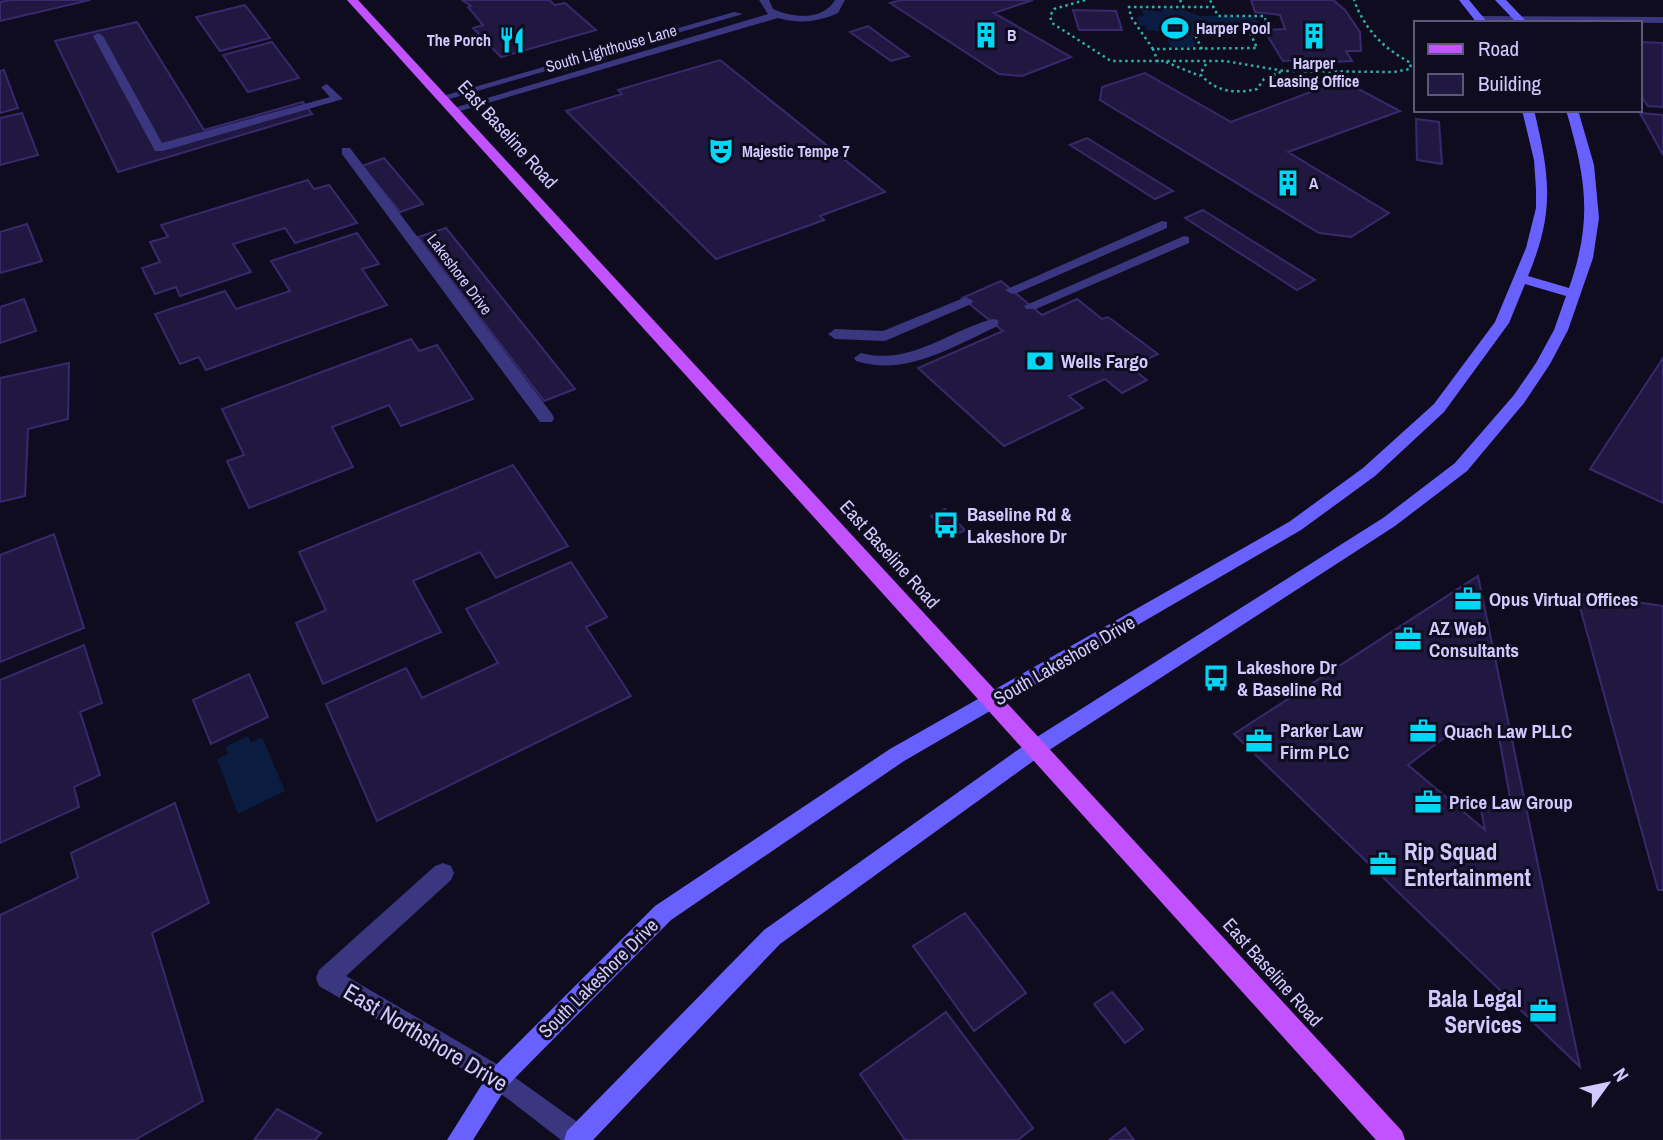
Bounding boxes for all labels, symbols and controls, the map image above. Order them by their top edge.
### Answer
sports icon: Harper Pool [1160,13,1190,43]
place label: Harper Pool [1196,17,1270,39]
street label: South Lighthouse Lane [543,19,679,77]
building icon: B [971,20,1001,50]
building icon: Harper Leasing Office [1299,21,1329,51]
legend [1414,21,1642,112]
place label: B [1007,24,1016,46]
restaurant icon: The Porch [497,25,527,55]
place label: The Porch [427,29,491,51]
text: Road [1478,34,1519,63]
place label: Harper Leasing Office [1269,52,1359,92]
text: Building [1478,69,1542,98]
street label: East Baseline Road [452,74,564,194]
theatre icon: Majestic Tempe 7 [706,136,736,166]
place label: Majestic Tempe 7 [742,140,850,162]
building icon: A [1273,168,1303,198]
place label: A [1309,172,1319,194]
street label: Lakeshore Drive [422,229,498,319]
bank icon: Wells Fargo [1025,346,1055,376]
place label: Wells Fargo [1061,348,1148,374]
street label: East Baseline Road [834,494,946,614]
place label: Baseline Rd & Lakeshore Dr [967,501,1072,549]
bus stop icon: Baseline Rd & Lakeshore Dr [931,510,961,540]
office icon: Opus Virtual Offices [1453,584,1483,614]
place label: Opus Virtual Offices [1489,586,1639,612]
street label: South Lakeshore Drive [988,609,1140,711]
place label: AZ Web Consultants [1429,615,1519,663]
office icon: AZ Web Consultants [1393,624,1423,654]
place label: Lakeshore Dr & Baseline Rd [1237,654,1342,702]
bus stop icon: Lakeshore Dr & Baseline Rd [1201,663,1231,693]
office icon: Quach Law PLLC [1408,716,1438,746]
place label: Parker Law Firm PLC [1280,717,1364,765]
place label: Quach Law PLLC [1444,718,1572,744]
office icon: Parker Law Firm PLC [1244,726,1274,756]
office icon: Price Law Group [1413,787,1443,817]
place label: Price Law Group [1449,789,1573,815]
place label: Rip Squad Entertainment [1404,836,1531,893]
office icon: Rip Squad Entertainment [1368,849,1398,879]
street label: South Lakeshore Drive [532,912,664,1044]
street label: East Baseline Road [1217,912,1329,1032]
street label: East Northshore Drive [338,976,514,1098]
place label: Bala Legal Services [1428,983,1522,1040]
office icon: Bala Legal Services [1528,996,1558,1026]
north arrow [1572,1049,1642,1119]
text: N [1607,1063,1635,1087]

